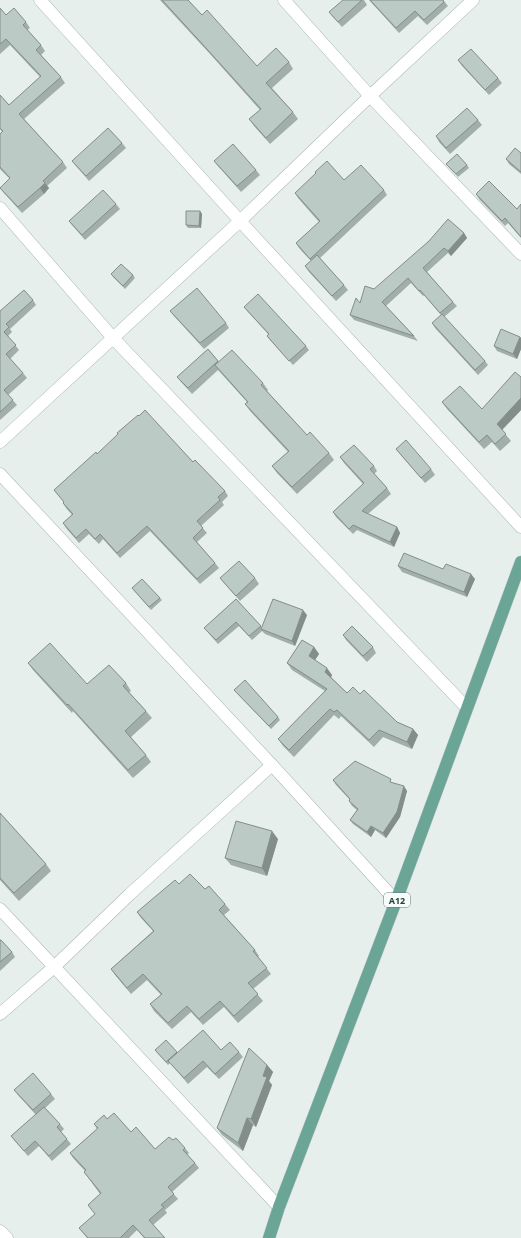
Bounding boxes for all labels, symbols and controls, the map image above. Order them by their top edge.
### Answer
road number: A12 [384,893,410,907]

